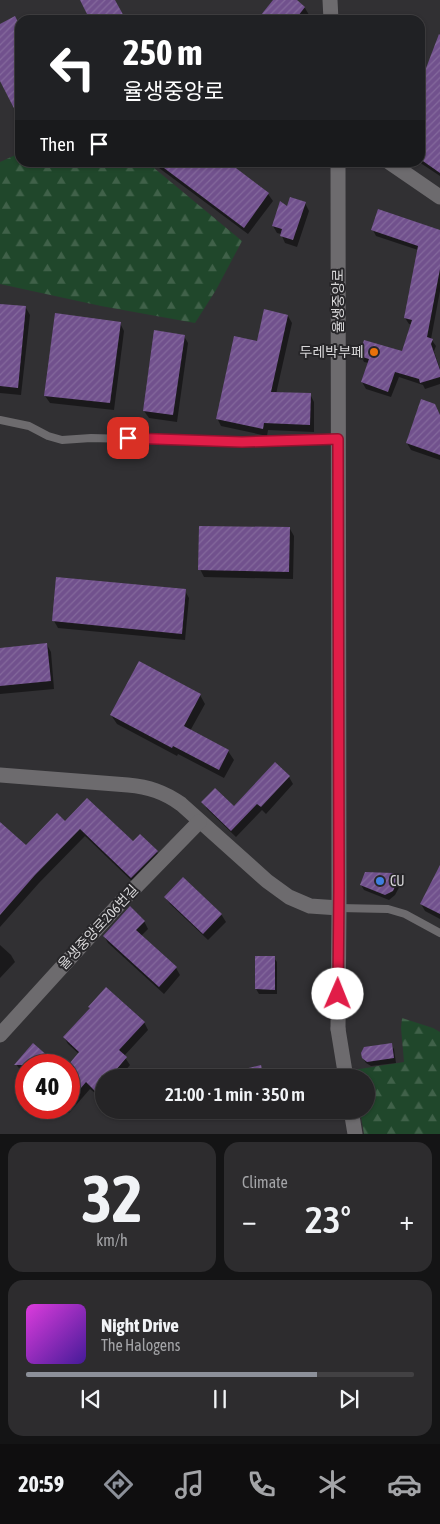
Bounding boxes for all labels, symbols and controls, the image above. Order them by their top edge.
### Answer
text: 250 m [123,32,202,72]
icon: left [40,35,105,100]
text: 율생중앙로 [123,78,224,104]
icon: arrive [85,130,113,158]
text: Then [40,133,75,155]
street label: 율생중앙로 [330,269,346,333]
place label: 두레박부페 [300,344,364,360]
marker: 두레박부페 [368,346,380,358]
pin [107,417,149,459]
icon: arrive [114,424,142,452]
place label: CU [390,873,405,889]
marker: CU [374,875,386,887]
street label: 율생중앙로206번길 [55,881,141,973]
position arrow [311,967,363,1019]
speed limit sign: 40 [15,1054,80,1119]
text: 21:00 · 1 min · 350 m [165,1083,305,1105]
text: 32 [81,1161,143,1236]
text: Climate [242,1173,288,1191]
text: 23° [305,1198,351,1241]
text: − [242,1204,257,1236]
text: + [399,1204,414,1236]
text: km/h [96,1231,128,1249]
text: Night Drive [101,1314,179,1336]
text: The Halogens [101,1336,181,1354]
icon: previous [77,1385,105,1413]
icon: pause [206,1385,234,1413]
icon: next [335,1385,363,1413]
icon: directions [101,1467,136,1502]
icon: music [172,1467,207,1502]
icon: phone [244,1467,279,1502]
icon: climate [315,1467,350,1502]
icon: car [387,1467,422,1502]
text: 20:59 [18,1471,64,1497]

